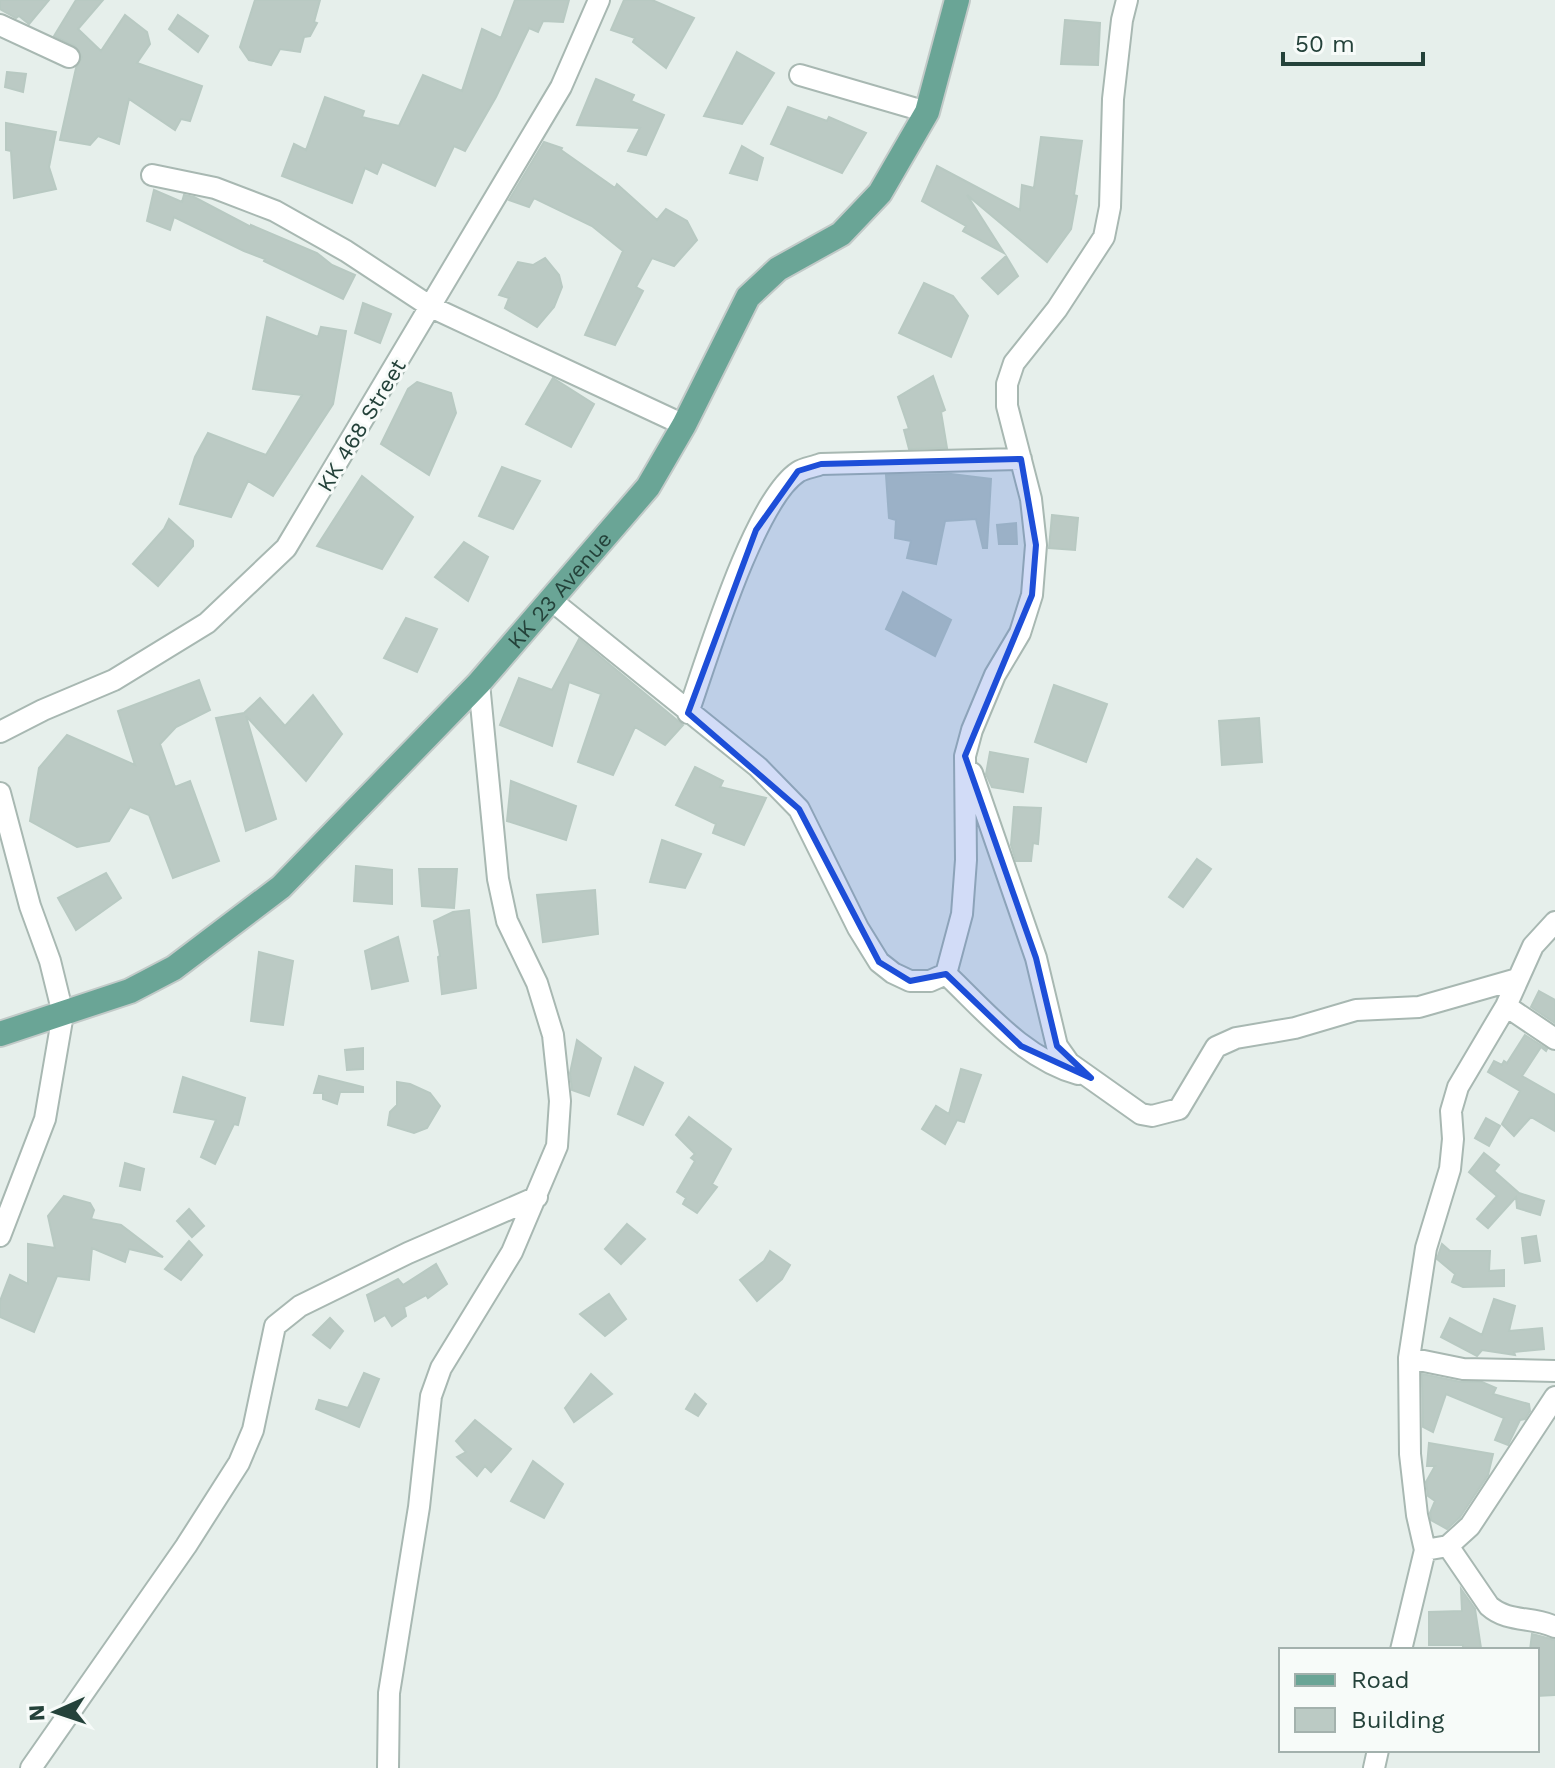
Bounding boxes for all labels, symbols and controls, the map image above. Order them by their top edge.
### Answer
scale bar [1283,16,1423,66]
text: 50 m [1295,30,1355,58]
street label: KK 468 Street [312,354,411,496]
street label: KK 23 Avenue [502,527,617,654]
legend [1279,1648,1539,1752]
text: Road [1351,1666,1410,1694]
north arrow [16,1672,96,1752]
text: N [24,1704,49,1722]
text: Building [1351,1706,1444,1734]

